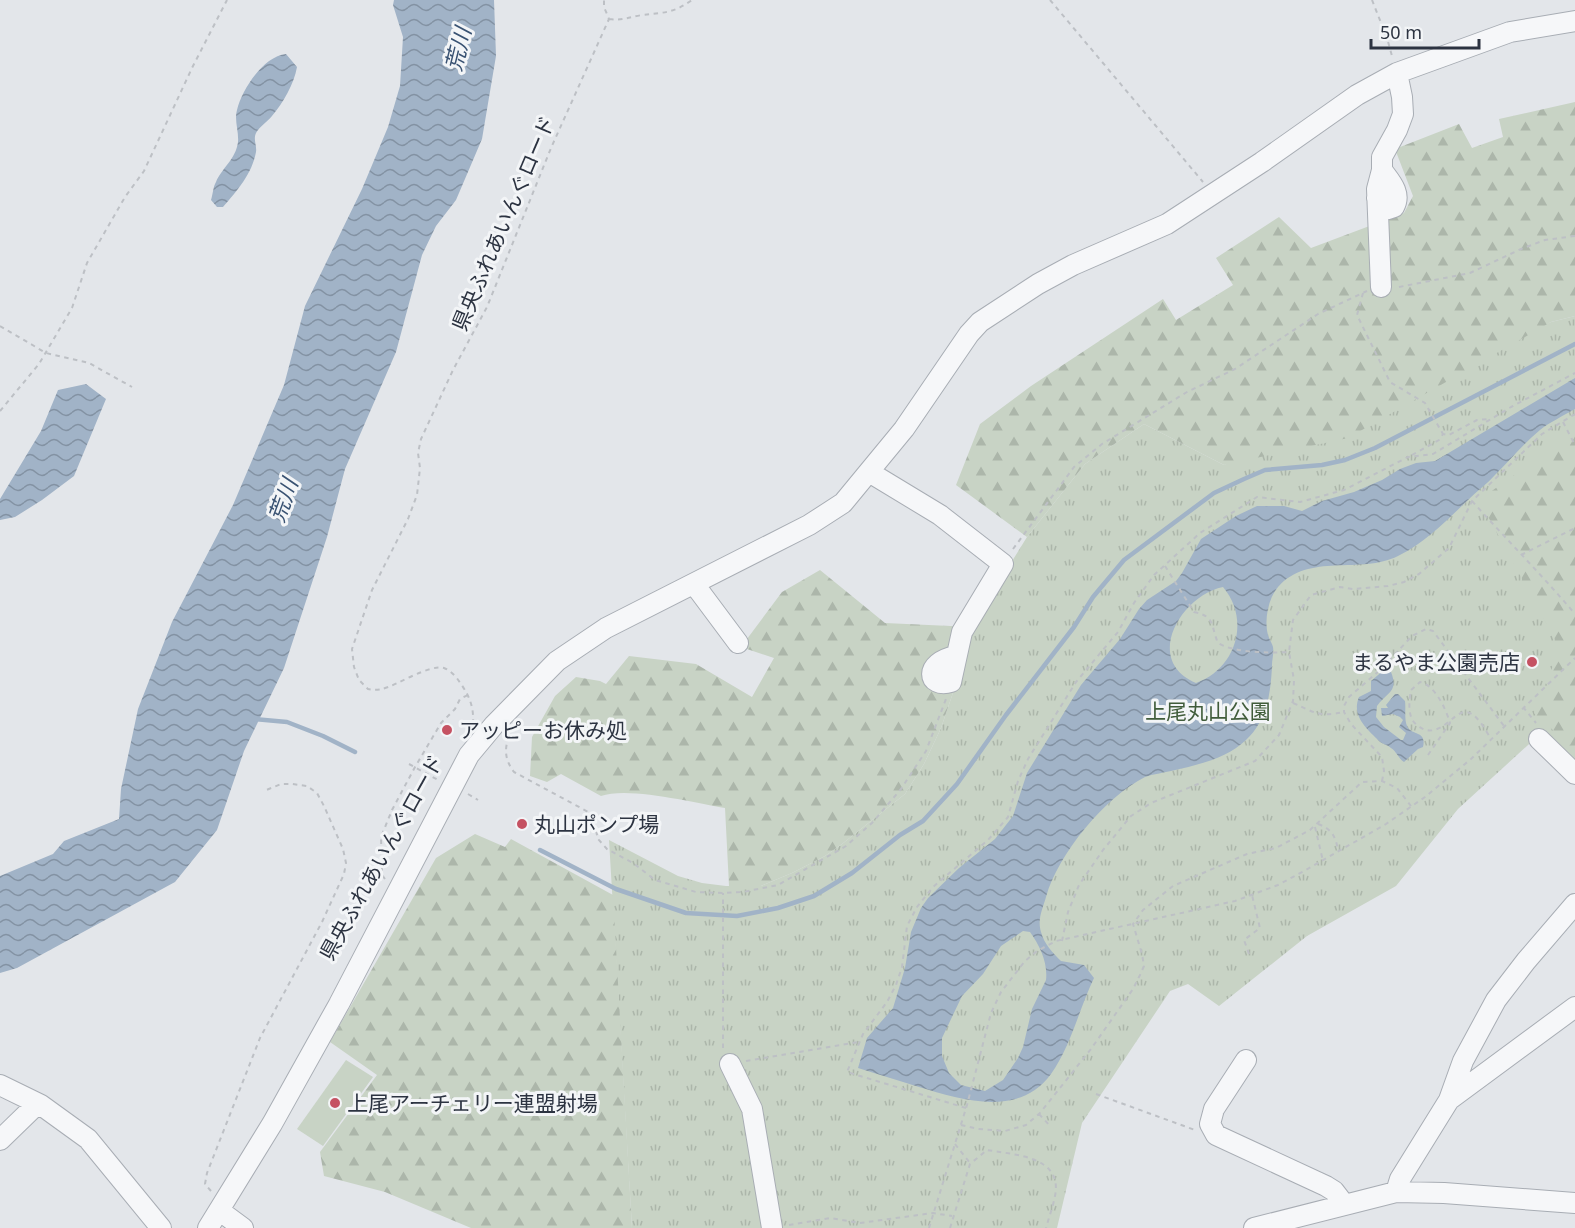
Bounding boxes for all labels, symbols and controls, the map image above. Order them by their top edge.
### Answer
scale bar [1371,12,1479,50]
text: 50 m [1380,20,1422,44]
water label: 荒川 [437,22,477,74]
street label: 県央ふれあいんぐロード [445,111,561,335]
water label: 荒川 [260,472,304,526]
place label: まるやま公園売店 [1352,648,1520,676]
marker: まるやま公園売店 [1525,655,1539,669]
park label: 上尾丸山公園 [1145,697,1271,725]
place label: アッピーお休み処 [459,716,627,744]
marker: アッピーお休み処 [440,723,454,737]
street label: 県央ふれあいんぐロード [313,749,449,965]
place label: 丸山ポンプ場 [534,810,659,838]
marker: 丸山ポンプ場 [515,817,529,831]
place label: 上尾アーチェリー連盟射場 [347,1089,598,1117]
marker: 上尾アーチェリー連盟射場 [328,1096,342,1110]

